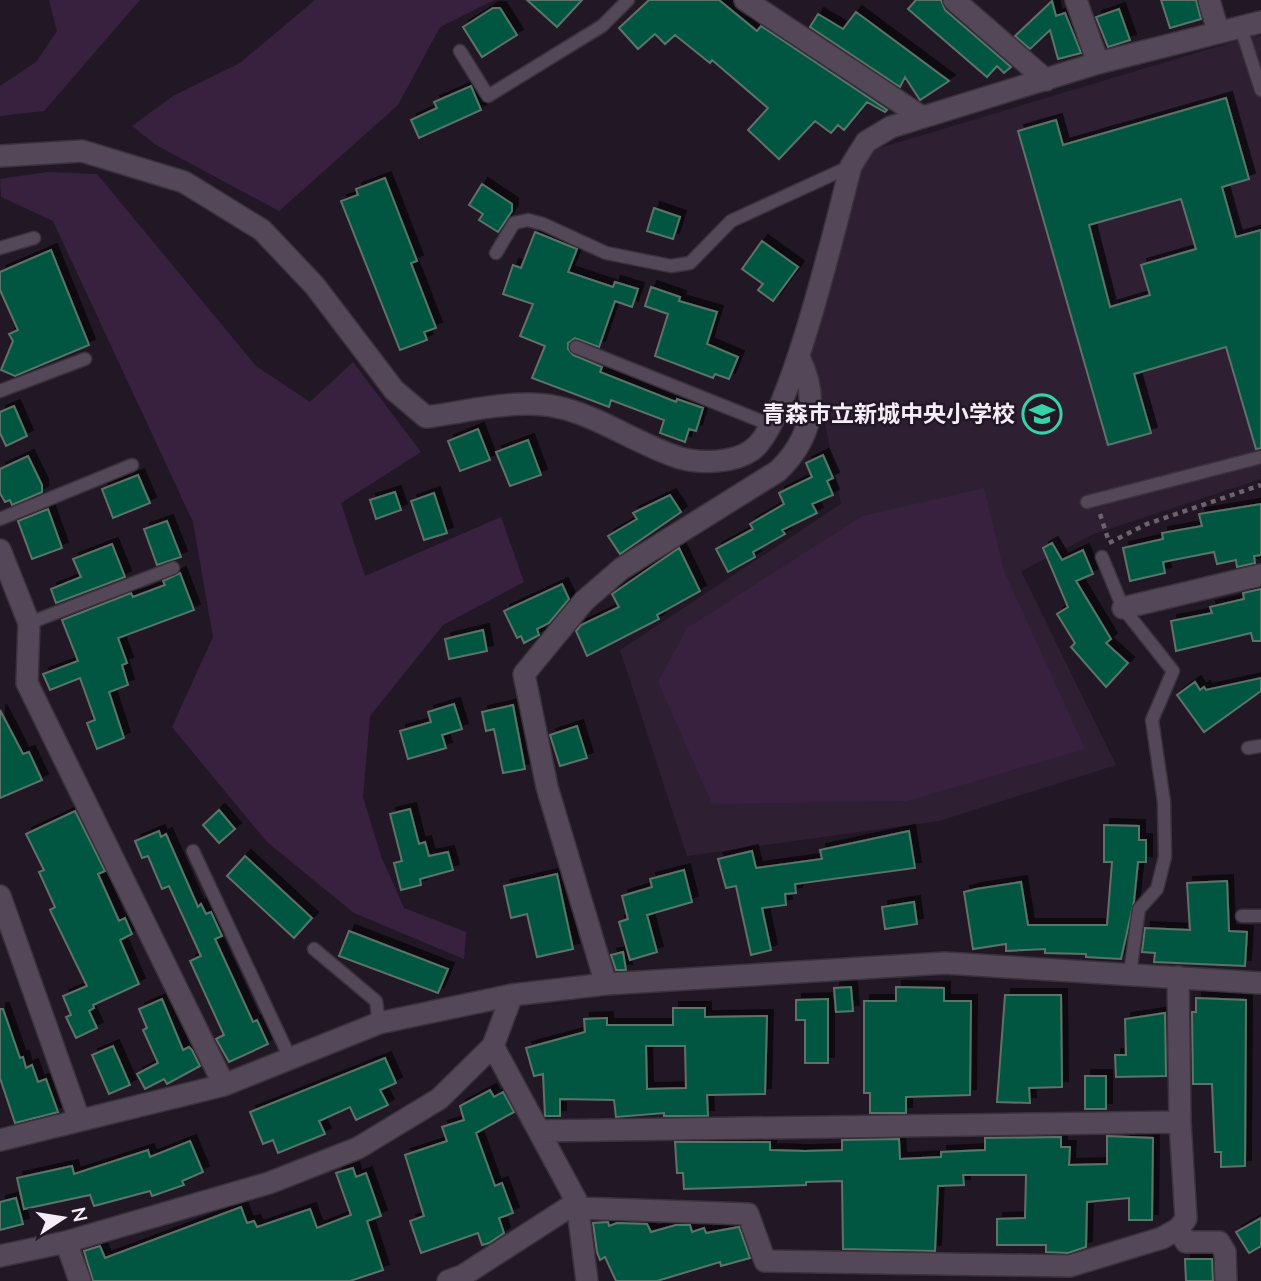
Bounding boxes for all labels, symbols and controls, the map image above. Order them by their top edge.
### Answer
school or university icon: 青森市立新城中央小学校 [1021,393,1063,435]
place label: 青森市立新城中央小学校 [762,399,1015,427]
north arrow [28,1183,98,1253]
text: N [67,1205,93,1224]

